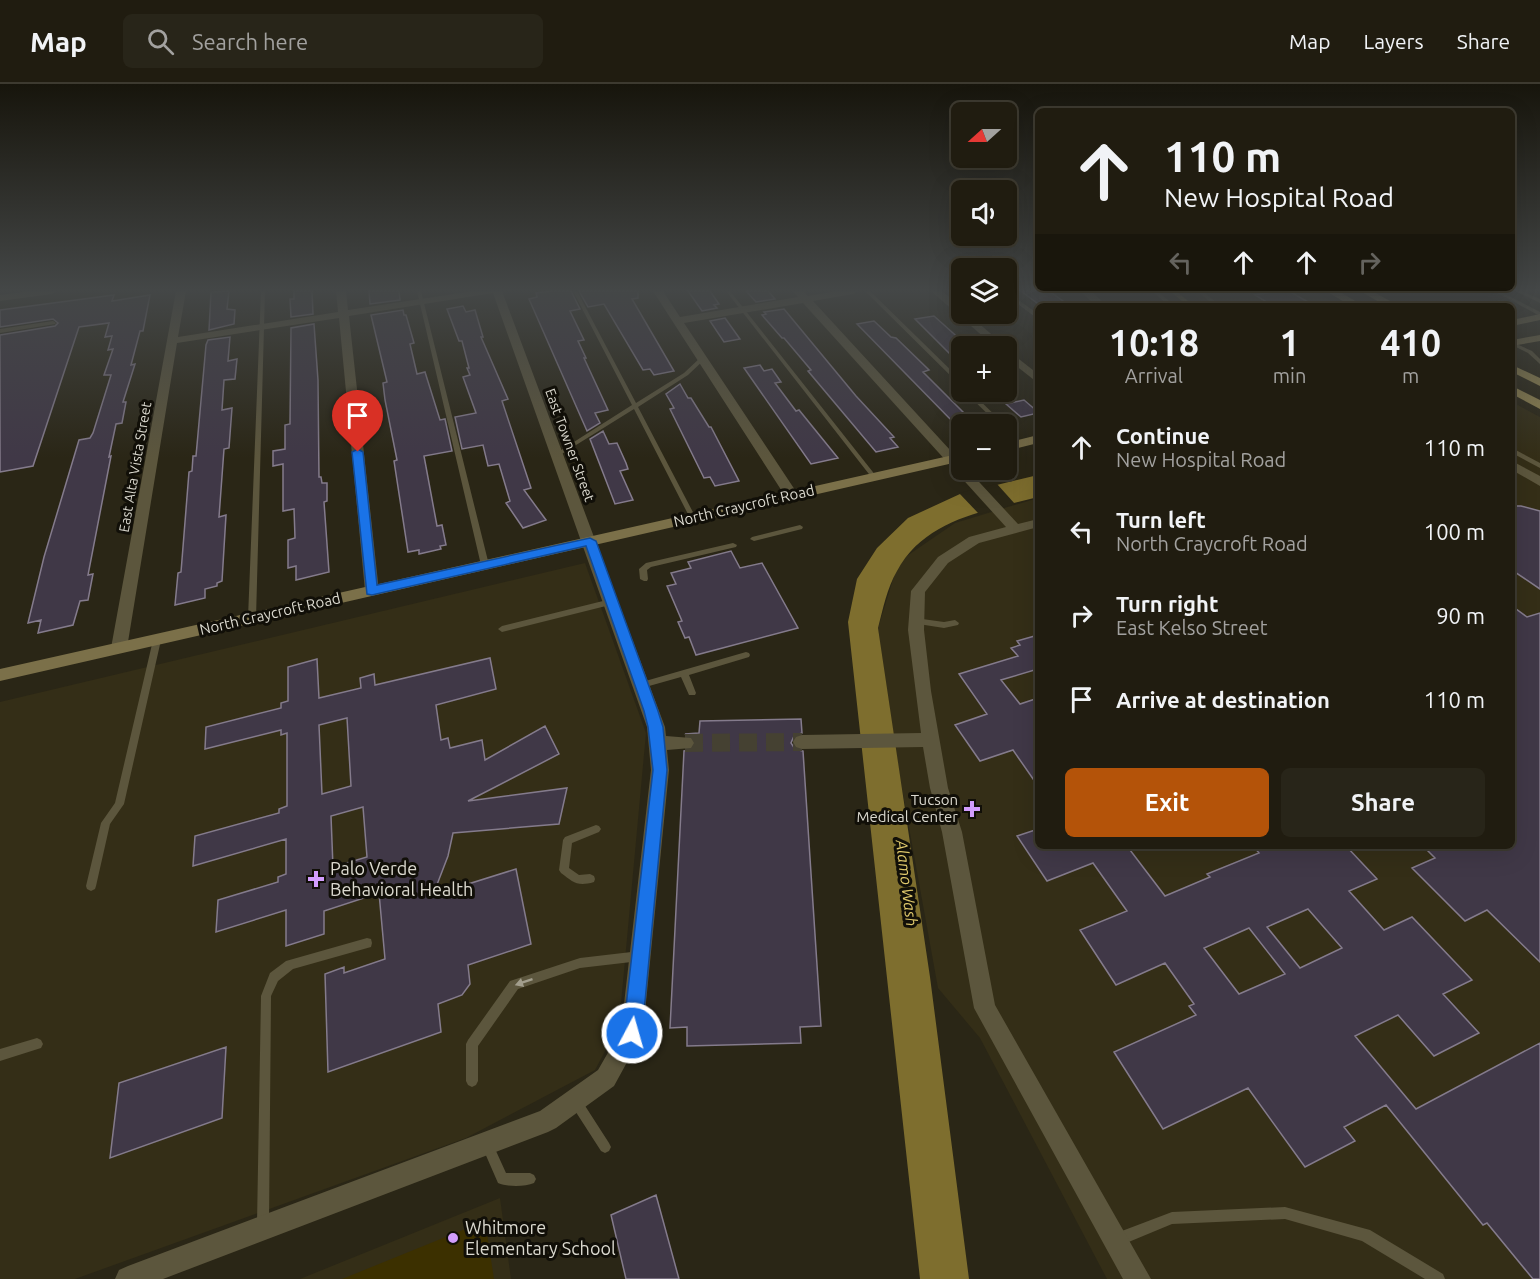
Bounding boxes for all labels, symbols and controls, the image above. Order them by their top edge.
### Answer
search box [123,14,543,68]
icon: search [144,25,177,58]
text: Map [30,26,87,57]
text: Search here [192,29,308,54]
text: Map [1289,29,1330,53]
text: Layers [1363,29,1424,53]
text: Share [1457,29,1510,53]
north arrow [951,102,1017,168]
map controls [951,102,1017,480]
icon: ahead [1065,132,1143,210]
text: 110 m [1164,133,1281,180]
button: sound [951,180,1017,246]
text: New Hospital Road [1164,182,1394,212]
icon: left [1164,246,1197,279]
icon: ahead [1227,246,1260,279]
icon: ahead [1290,246,1323,279]
icon: right [1353,246,1386,279]
button: layers [951,258,1017,324]
text: 10:18 [1109,322,1199,363]
text: 1 [1279,322,1300,363]
text: 410 [1380,322,1441,363]
button: + [951,336,1017,402]
text: Arrival [1125,364,1183,387]
text: min [1273,364,1306,387]
text: m [1402,364,1419,387]
street label: East Towner Street [542,386,598,504]
pin [332,390,383,452]
icon: arrive [341,399,374,432]
street label: East Alta Vista Street [116,400,154,534]
button: − [951,414,1017,480]
text: Continue [1116,423,1210,448]
icon: ahead [1065,431,1098,464]
text: 110 m [1424,435,1485,460]
text: New Hospital Road [1116,448,1286,471]
street label: North Craycroft Road [672,481,816,530]
text: Turn left [1116,507,1206,532]
icon: left [1065,515,1098,548]
text: 100 m [1424,519,1485,544]
text: North Craycroft Road [1116,532,1308,555]
street label: North Craycroft Road [198,589,342,638]
text: Turn right [1116,591,1218,616]
icon: right [1065,599,1098,632]
text: 90 m [1436,603,1485,628]
text: East Kelso Street [1116,616,1268,639]
icon: arrive [1065,683,1098,716]
text: Arrive at destination [1116,687,1330,712]
text: 110 m [1424,687,1485,712]
button: Exit [1065,768,1269,837]
button: Share [1281,768,1485,837]
place label: Tucson Medical Center [856,791,958,825]
marker: Tucson Medical Center [963,800,981,818]
water label: Alamo Wash [893,838,921,927]
place label: Palo Verde Behavioral Health [330,858,473,899]
marker: Palo Verde Behavioral Health [307,870,325,888]
one-way arrow [515,977,533,987]
position arrow [600,1001,664,1065]
place label: Whitmore Elementary School [465,1217,616,1258]
marker: Whitmore Elementary School [446,1231,460,1245]

